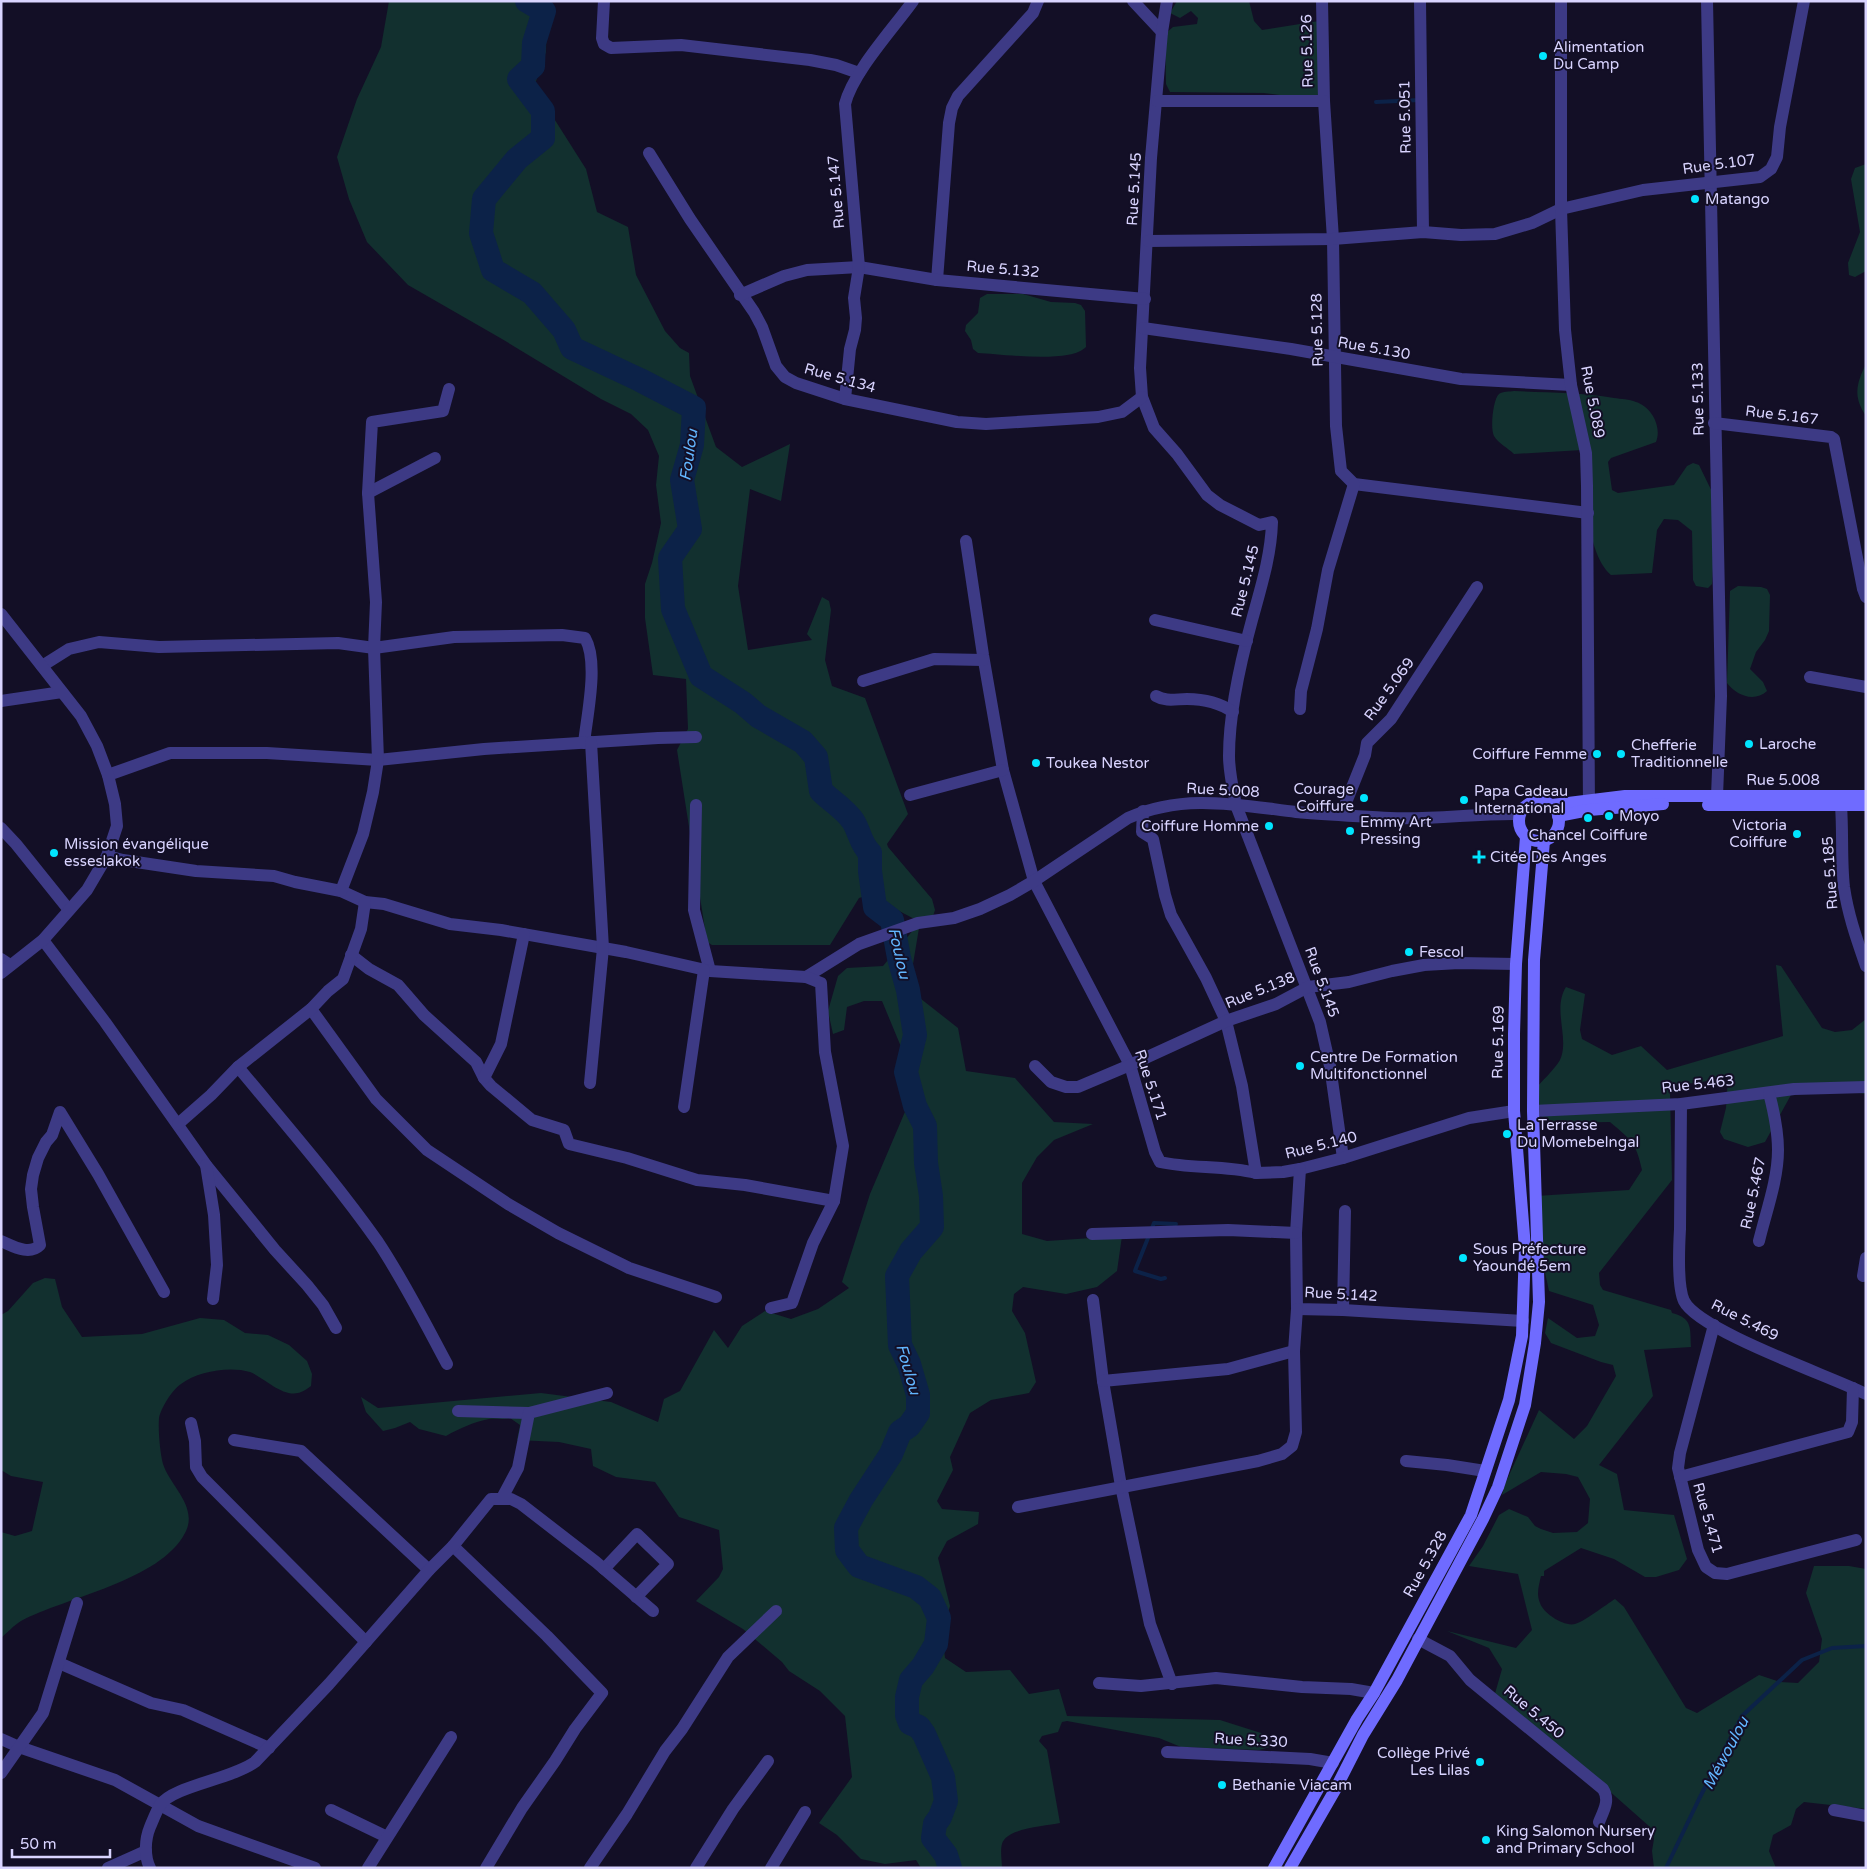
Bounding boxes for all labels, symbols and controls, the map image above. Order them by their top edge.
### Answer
street label: Rue 5.126 [1297,14,1317,88]
place label: Alimentation Du Camp [1553,38,1645,73]
marker: Alimentation Du Camp [1537,50,1549,62]
street label: Rue 5.051 [1395,80,1415,154]
street label: Rue 5.107 [1681,150,1757,178]
street label: Rue 5.145 [1123,152,1145,226]
street label: Rue 5.147 [824,155,848,229]
place label: Matango [1705,190,1770,208]
marker: Matango [1689,193,1701,205]
street label: Rue 5.132 [966,257,1040,281]
street label: Rue 5.128 [1307,293,1327,367]
street label: Rue 5.130 [1336,333,1412,363]
street label: Rue 5.134 [802,359,878,397]
street label: Rue 5.133 [1688,362,1708,436]
street label: Rue 5.089 [1577,364,1609,440]
street label: Rue 5.167 [1744,402,1820,428]
water label: Foulou [675,427,703,482]
street label: Rue 5.145 [1227,543,1263,619]
street label: Rue 5.069 [1360,654,1418,724]
place label: Laroche [1759,735,1816,753]
place label: Chefferie Traditionnelle [1631,736,1728,771]
marker: Laroche [1743,738,1755,750]
place label: Coiffure Femme [1472,745,1587,763]
marker: Coiffure Femme [1591,748,1603,760]
marker: Chefferie Traditionnelle [1615,748,1627,760]
place label: Toukea Nestor [1046,754,1150,772]
marker: Toukea Nestor [1030,757,1042,769]
street label: Rue 5.008 [1746,771,1820,789]
street label: Rue 5.008 [1186,779,1260,801]
place label: Courage Coiffure [1293,780,1354,815]
place label: Papa Cadeau International [1474,782,1568,817]
marker: Courage Coiffure [1358,792,1370,804]
marker: Papa Cadeau International [1458,794,1470,806]
place label: Moyo [1619,807,1659,825]
marker: Moyo [1603,810,1615,822]
marker: Chancel Coiffure [1582,812,1594,824]
place label: Emmy Art Pressing [1360,813,1432,848]
place label: Victoria Coiffure [1729,816,1787,851]
place label: Coiffure Homme [1141,817,1259,835]
marker: Coiffure Homme [1263,820,1275,832]
marker: Emmy Art Pressing [1344,825,1356,837]
place label: Chancel Coiffure [1529,826,1647,844]
marker: Victoria Coiffure [1791,828,1803,840]
place label: Mission évangélique esseslakok [64,835,209,870]
street label: Rue 5.185 [1818,836,1842,910]
marker: Mission évangélique esseslakok [48,847,60,859]
place label: Citée Des Anges [1490,848,1607,866]
marker: Citée Des Anges [1472,850,1486,864]
water label: Foulou [883,926,915,982]
place label: Fescol [1419,943,1464,961]
street label: Rue 5.145 [1301,944,1343,1020]
marker: Fescol [1403,946,1415,958]
street label: Rue 5.138 [1222,968,1298,1012]
street label: Rue 5.169 [1488,1005,1508,1079]
street label: Rue 5.171 [1131,1047,1171,1123]
place label: Centre De Formation Multifonctionnel [1310,1048,1458,1083]
marker: Centre De Formation Multifonctionnel [1294,1060,1306,1072]
street label: Rue 5.463 [1661,1071,1735,1097]
place label: La Terrasse Du Momebelngal [1517,1116,1639,1151]
street label: Rue 5.140 [1283,1127,1359,1163]
marker: La Terrasse Du Momebelngal [1501,1128,1513,1140]
street label: Rue 5.467 [1737,1155,1769,1231]
place label: Sous Préfecture Yaoundé 5em [1473,1240,1586,1275]
marker: Sous Préfecture Yaoundé 5em [1457,1252,1469,1264]
street label: Rue 5.142 [1304,1283,1378,1305]
street label: Rue 5.469 [1708,1295,1782,1345]
water label: Foulou [891,1342,925,1398]
street label: Rue 5.471 [1689,1480,1727,1556]
street label: Rue 5.328 [1399,1527,1451,1601]
street label: Rue 5.450 [1500,1682,1568,1742]
water label: Méwoulou [1698,1712,1754,1793]
street label: Rue 5.330 [1214,1729,1288,1751]
place label: Collège Privé Les Lilas [1377,1744,1470,1779]
marker: Collège Privé Les Lilas [1474,1756,1486,1768]
place label: Bethanie Viacam [1232,1776,1352,1794]
marker: Bethanie Viacam [1216,1779,1228,1791]
place label: King Salomon Nursery and Primary School [1496,1822,1655,1857]
scale bar [12,1826,110,1858]
marker: King Salomon Nursery and Primary School [1480,1834,1492,1846]
text: 50 m [20,1835,57,1853]

